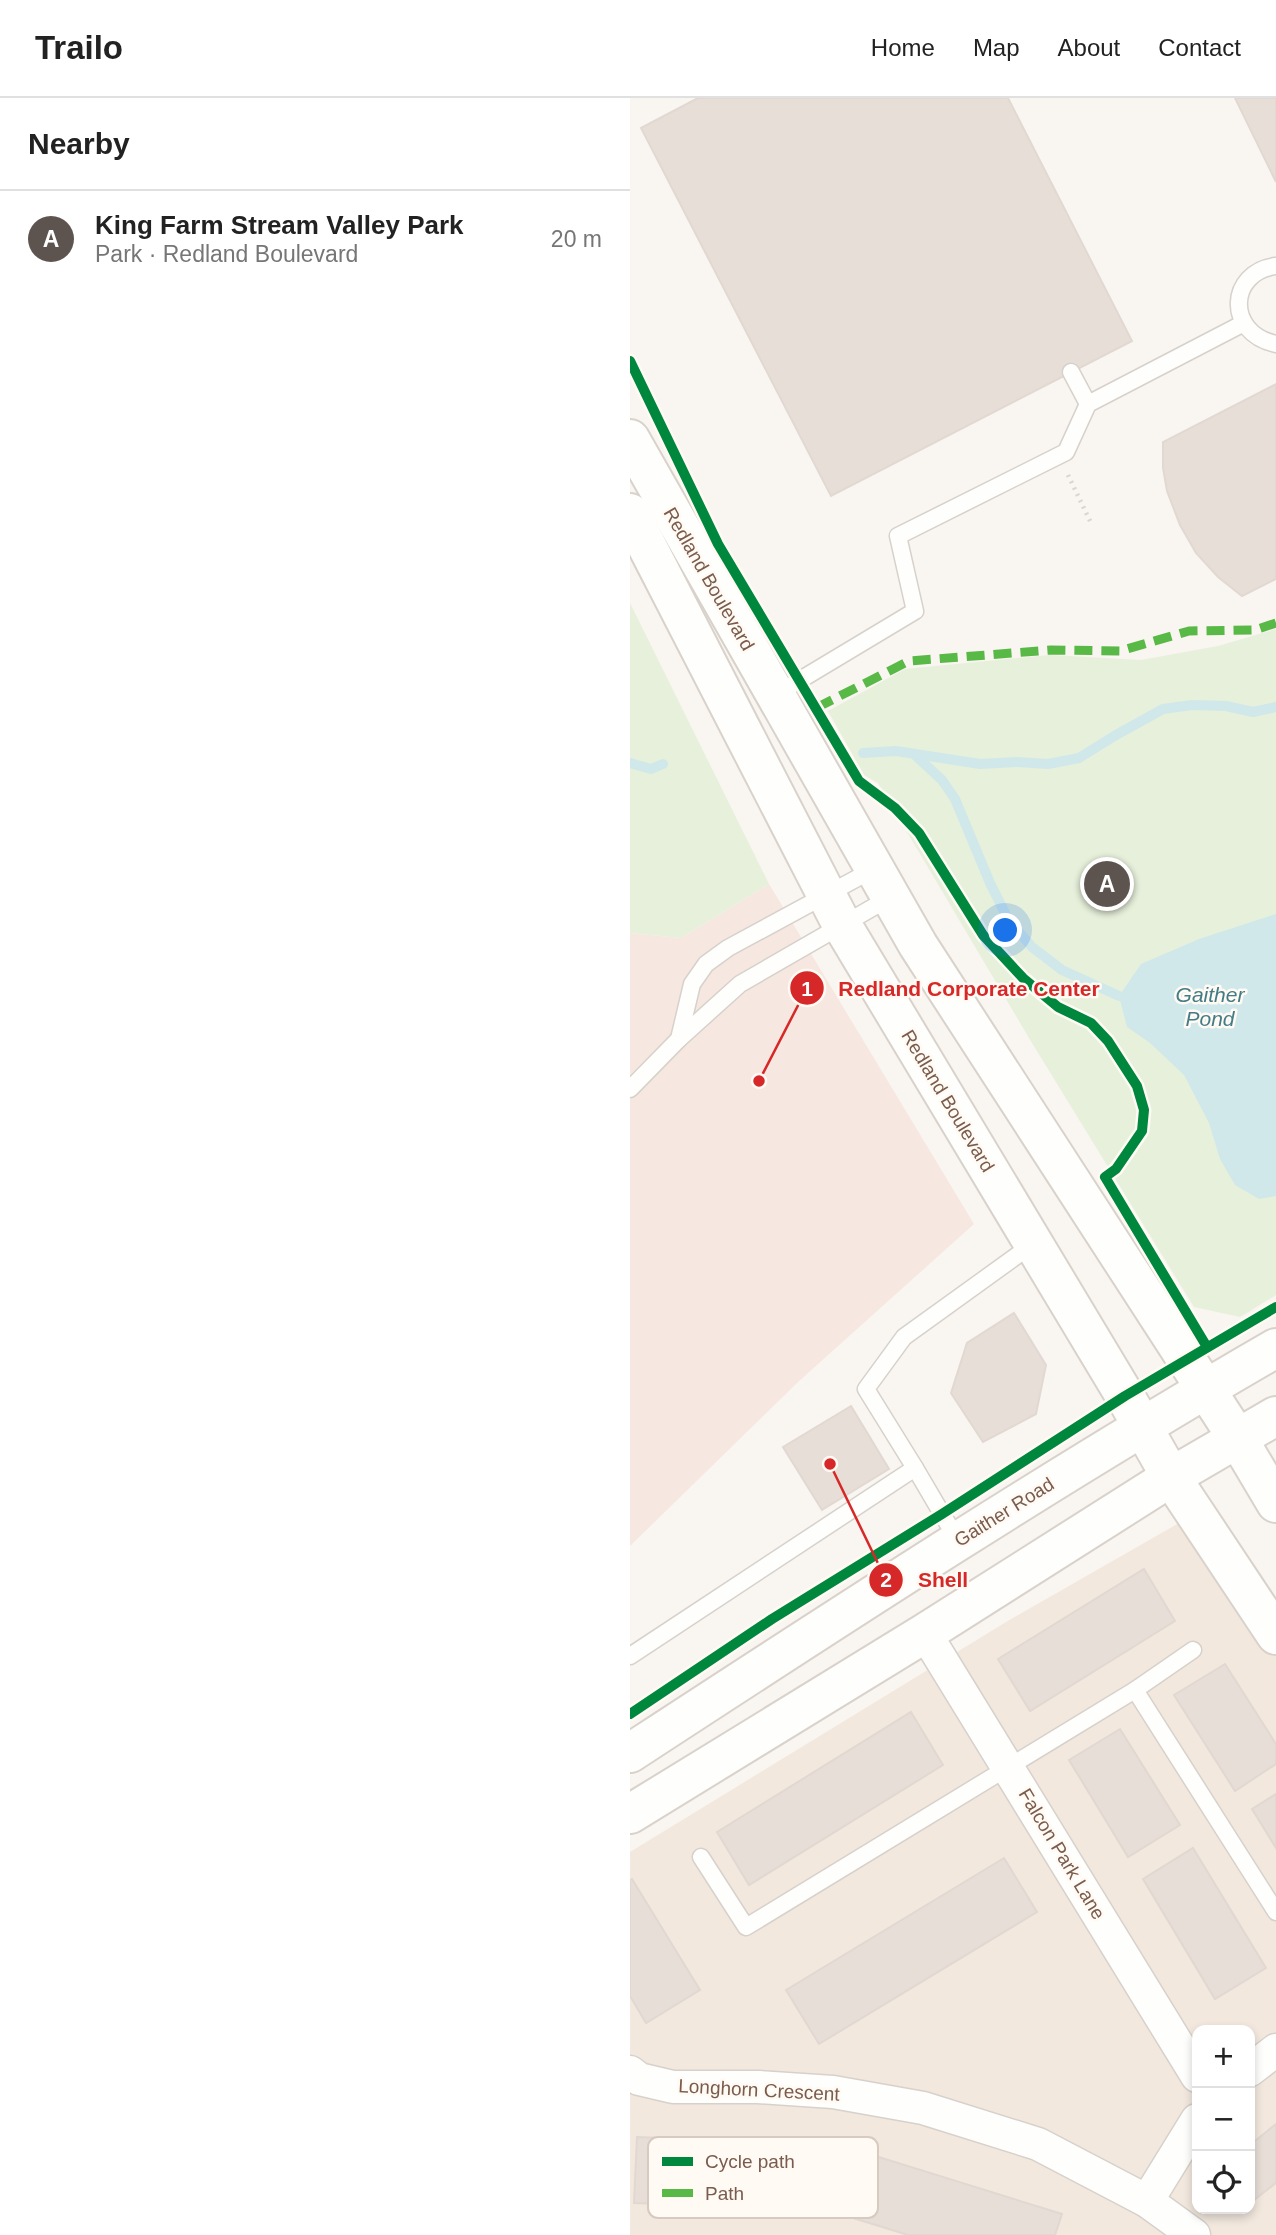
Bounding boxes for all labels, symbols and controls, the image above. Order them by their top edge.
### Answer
text: Trailo [35,29,123,66]
text: Home [871,34,935,61]
text: Map [973,34,1020,61]
text: About [1058,34,1120,61]
text: Contact [1158,34,1241,61]
text: Nearby [28,127,130,160]
text: King Farm Stream Valley Park [95,210,464,240]
text: A [43,226,59,252]
text: 20 m [551,226,602,252]
text: Park · Redland Boulevard [95,241,358,267]
street label: Redland Boulevard [660,504,758,654]
pin: A [1084,858,1130,910]
your location [988,913,1022,947]
callout: Redland Corporate Center [790,967,1114,1009]
text: 1 [801,977,813,1000]
text: Redland Corporate Center [838,977,1100,1000]
water label: Gaither Pond [1176,983,1245,1030]
street label: Redland Boulevard [897,1026,999,1176]
street label: Gaither Road [951,1473,1057,1551]
callout: Shell [868,1559,982,1601]
text: 2 [880,1568,892,1591]
text: Shell [918,1568,968,1591]
street label: Falcon Park Lane [1015,1785,1109,1923]
map controls [1192,2025,1255,2214]
button: + [1192,2025,1255,2088]
street label: Longhorn Crescent [678,2075,841,2105]
button: − [1192,2088,1255,2151]
legend [648,2137,878,2218]
text: Cycle path [705,2151,795,2172]
button: locate [1192,2151,1255,2214]
text: Path [705,2183,744,2204]

